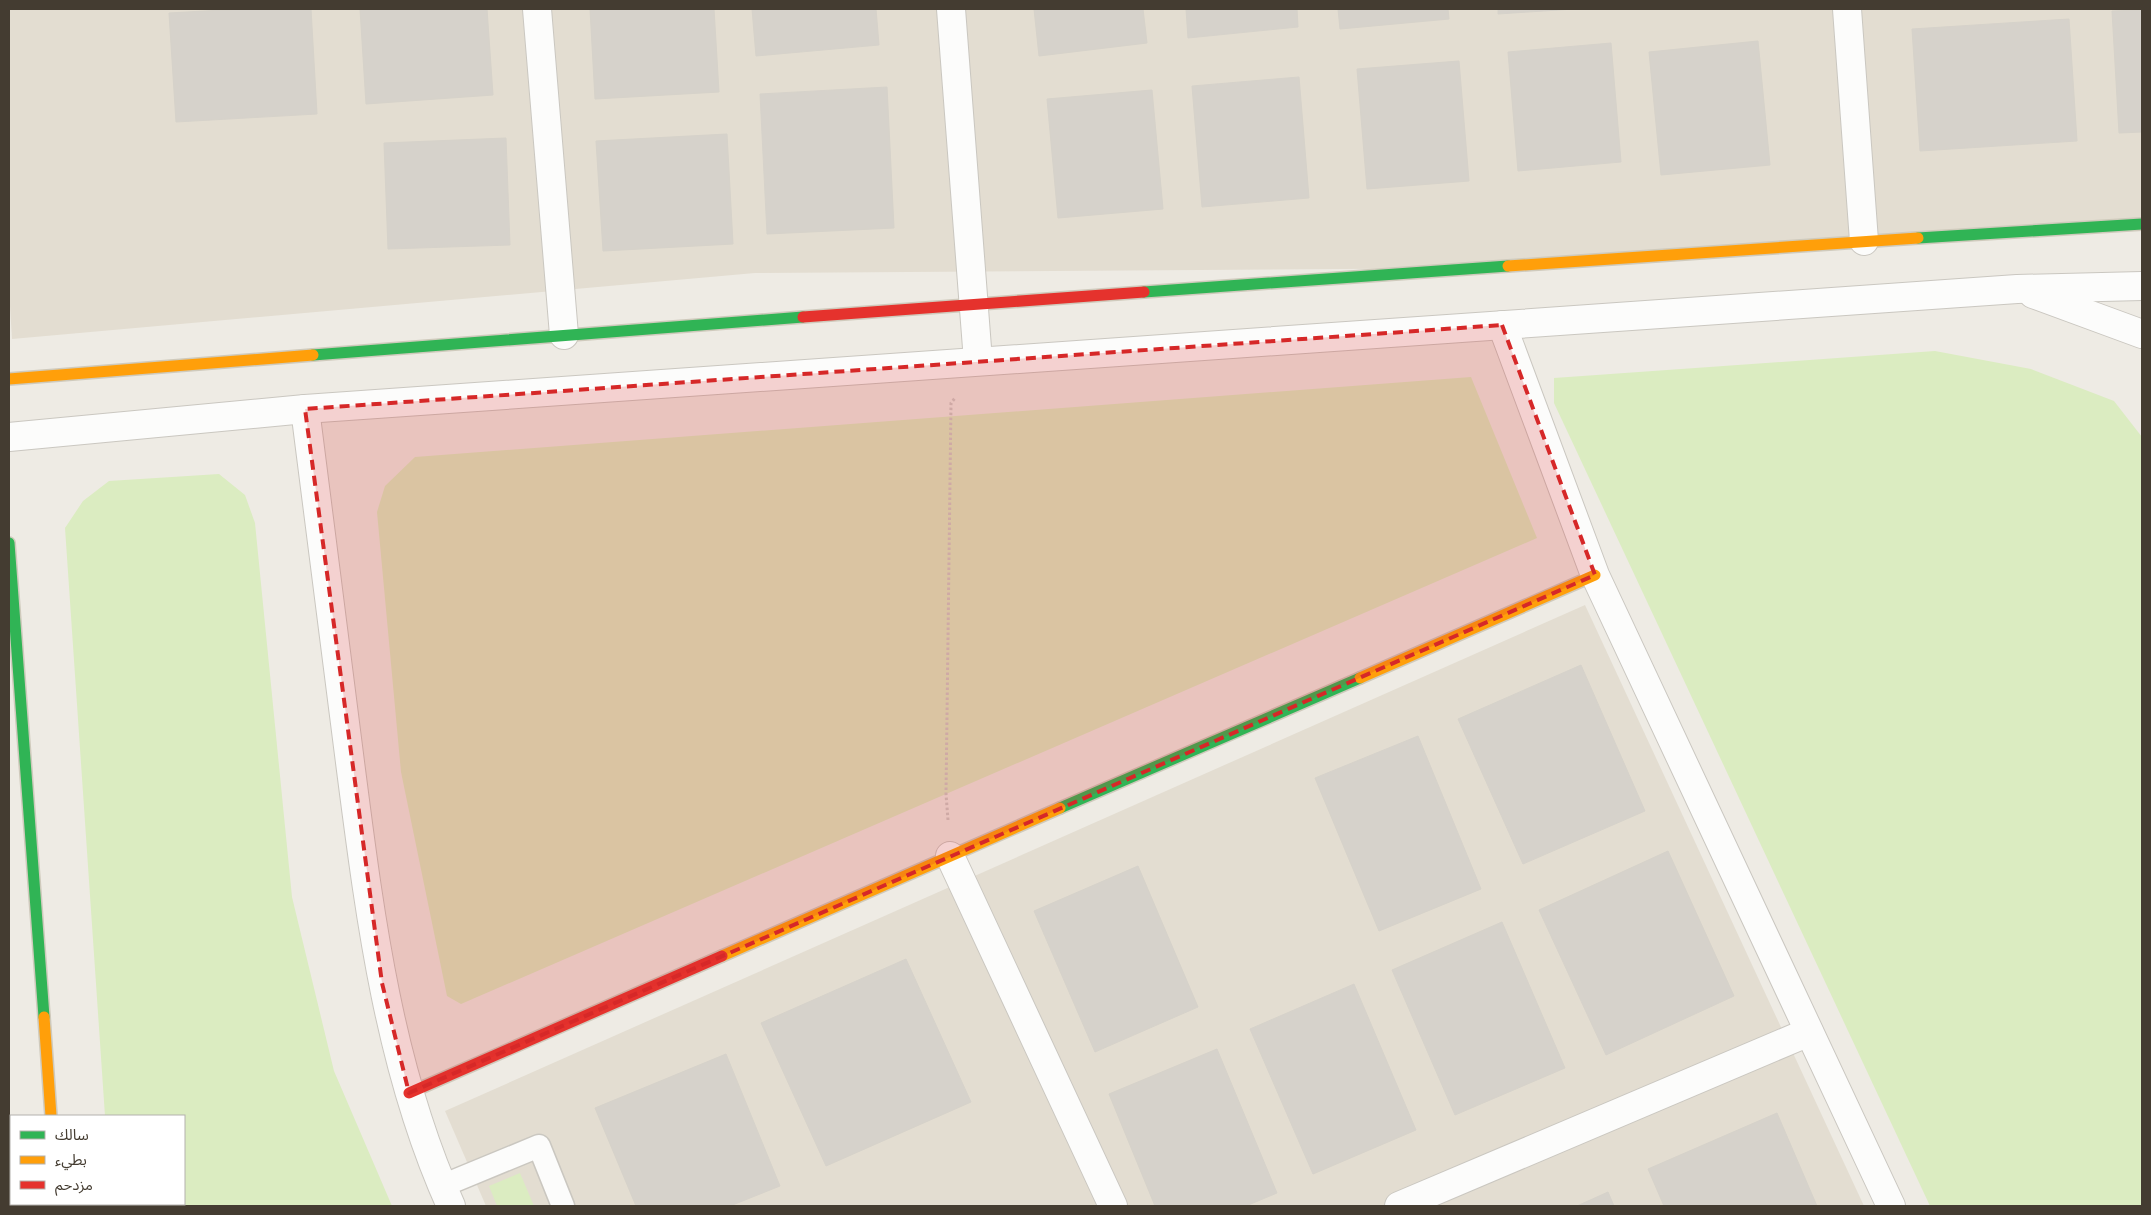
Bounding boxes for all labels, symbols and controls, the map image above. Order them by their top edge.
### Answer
legend [10,1115,185,1205]
text: سالك [55,1126,89,1144]
text: بطيء [55,1151,87,1171]
text: مزدحم [55,1176,93,1196]

